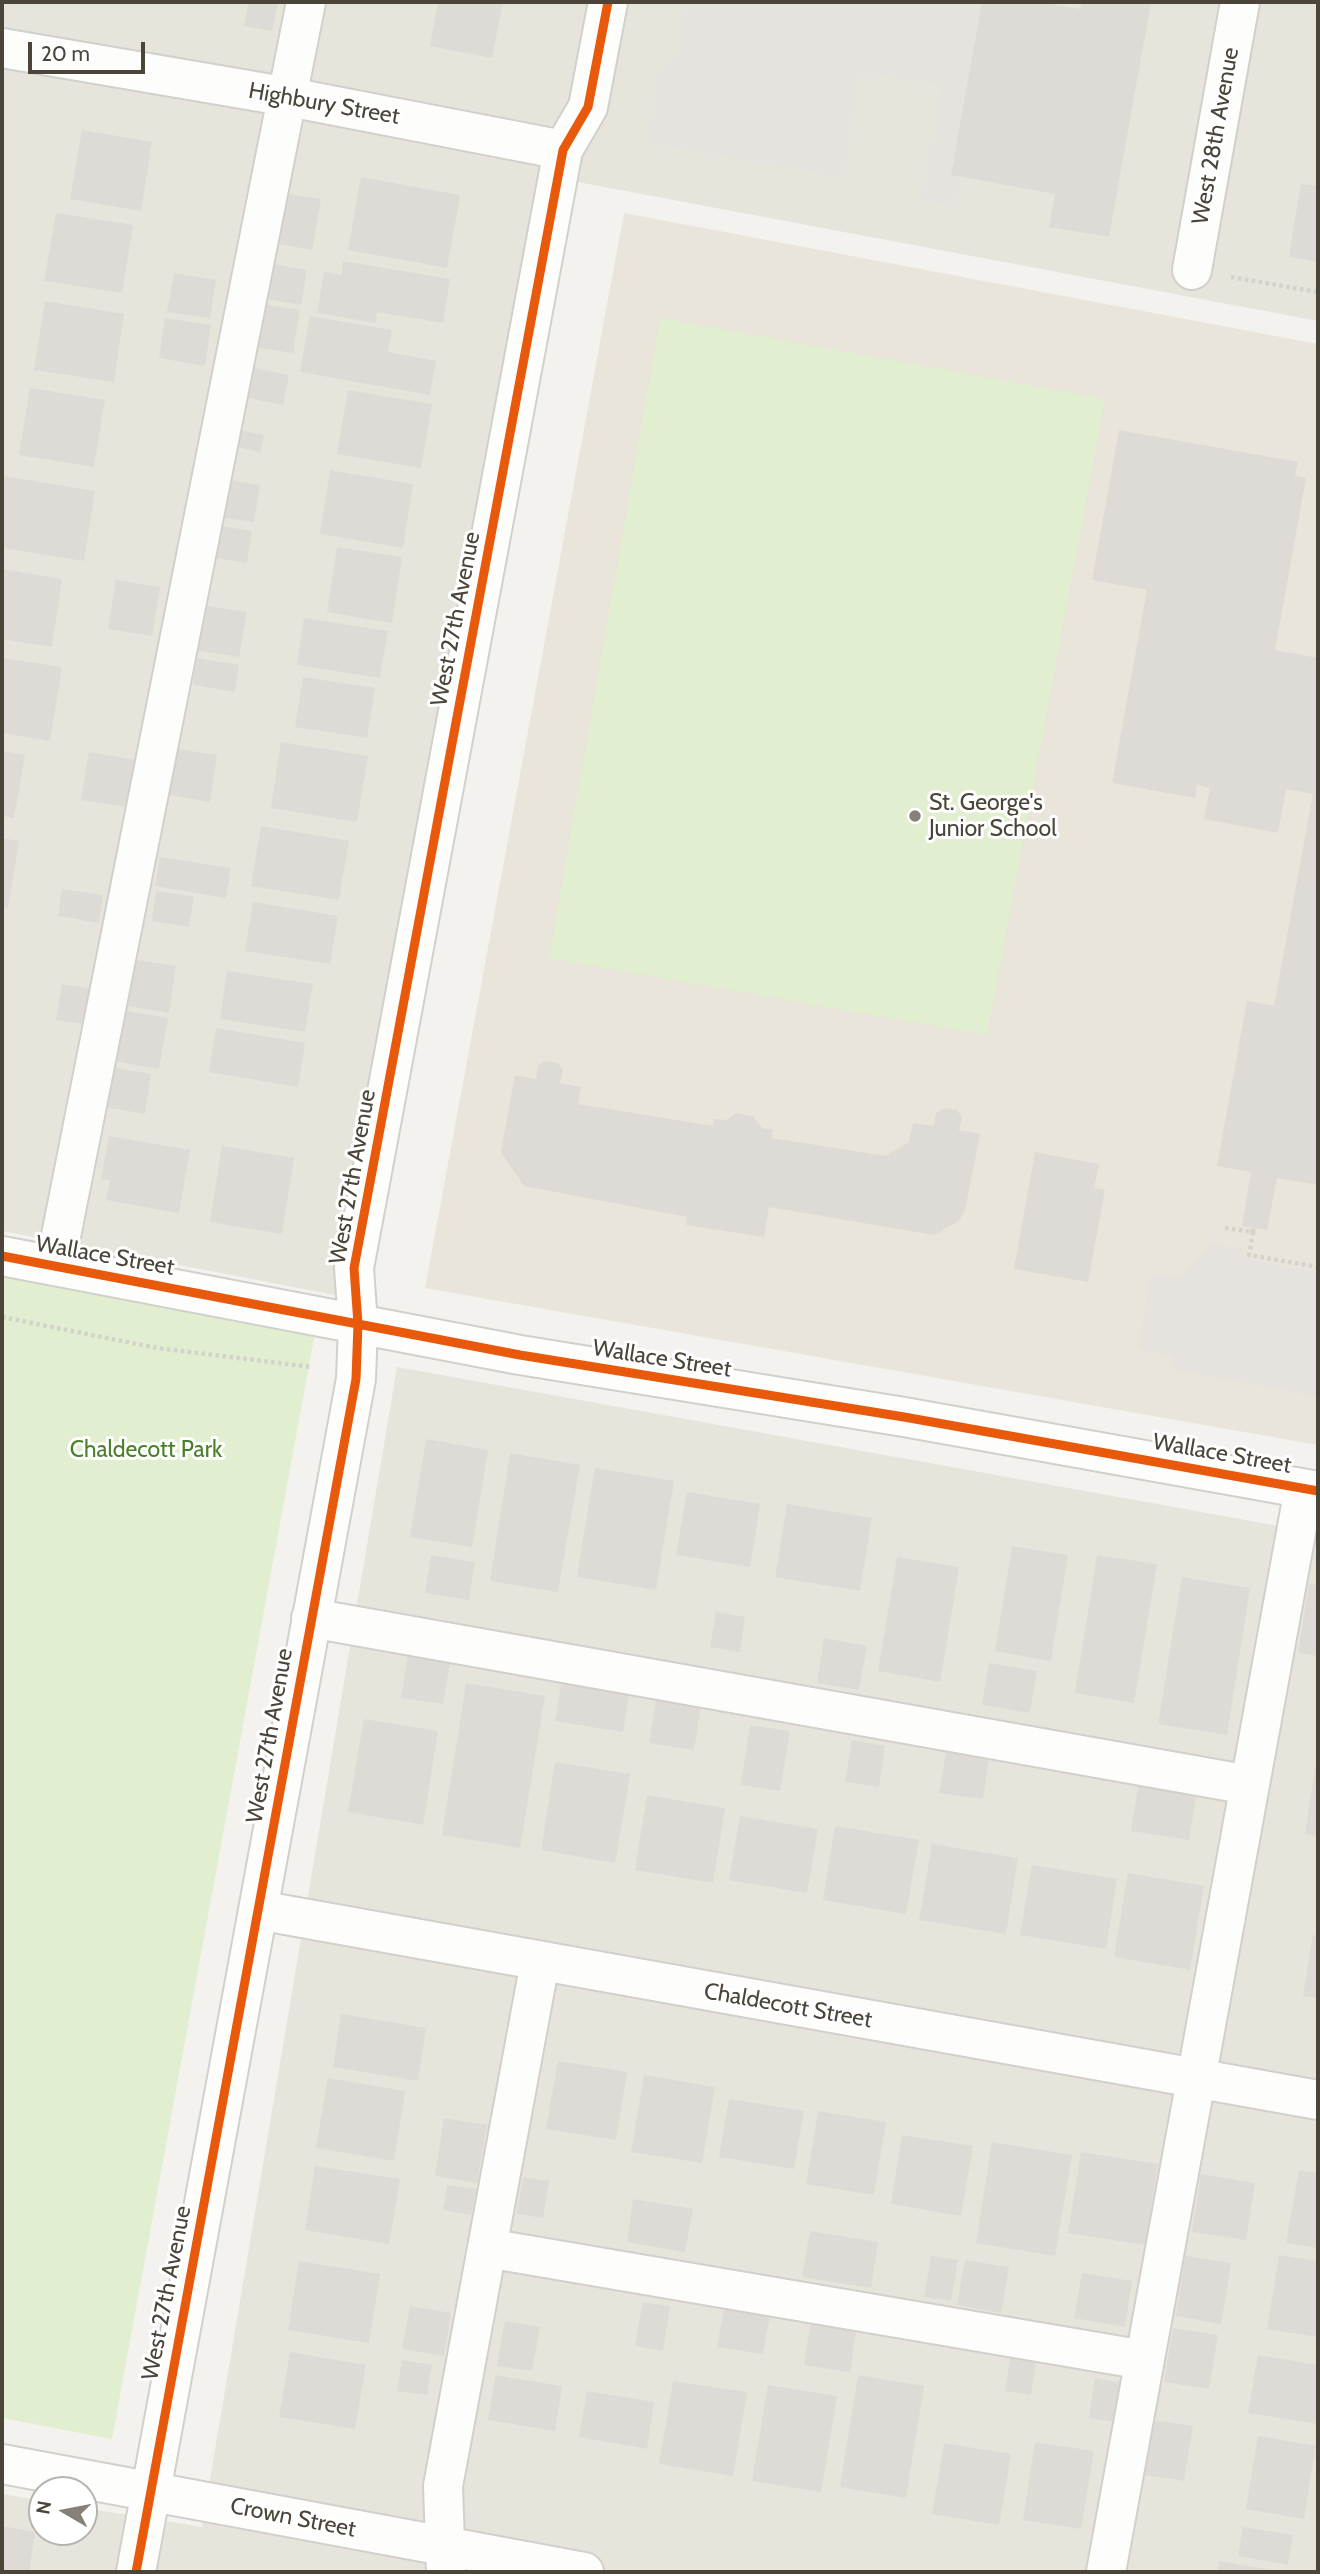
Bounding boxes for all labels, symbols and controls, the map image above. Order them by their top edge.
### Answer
scale bar [32,28,149,72]
text: 20 m [41,41,90,66]
street label: West 28th Avenue [1187,45,1245,227]
street label: Highbury Street [246,77,402,131]
street label: West 27th Avenue [426,529,486,709]
place label: St. George's Junior School [929,789,1057,843]
marker: St. George's Junior School [907,808,923,824]
street label: West 27th Avenue [324,1087,382,1267]
street label: Wallace Street [34,1230,176,1282]
street label: Wallace Street [591,1334,733,1384]
street label: Wallace Street [1151,1428,1293,1480]
park label: Chaldecott Park [70,1436,222,1464]
street label: West 27th Avenue [241,1646,299,1826]
street label: Chaldecott Street [702,1978,874,2034]
street label: West 27th Avenue [137,2203,197,2383]
north arrow [28,2476,98,2546]
street label: Crown Street [228,2492,358,2544]
text: N [31,2499,56,2516]

